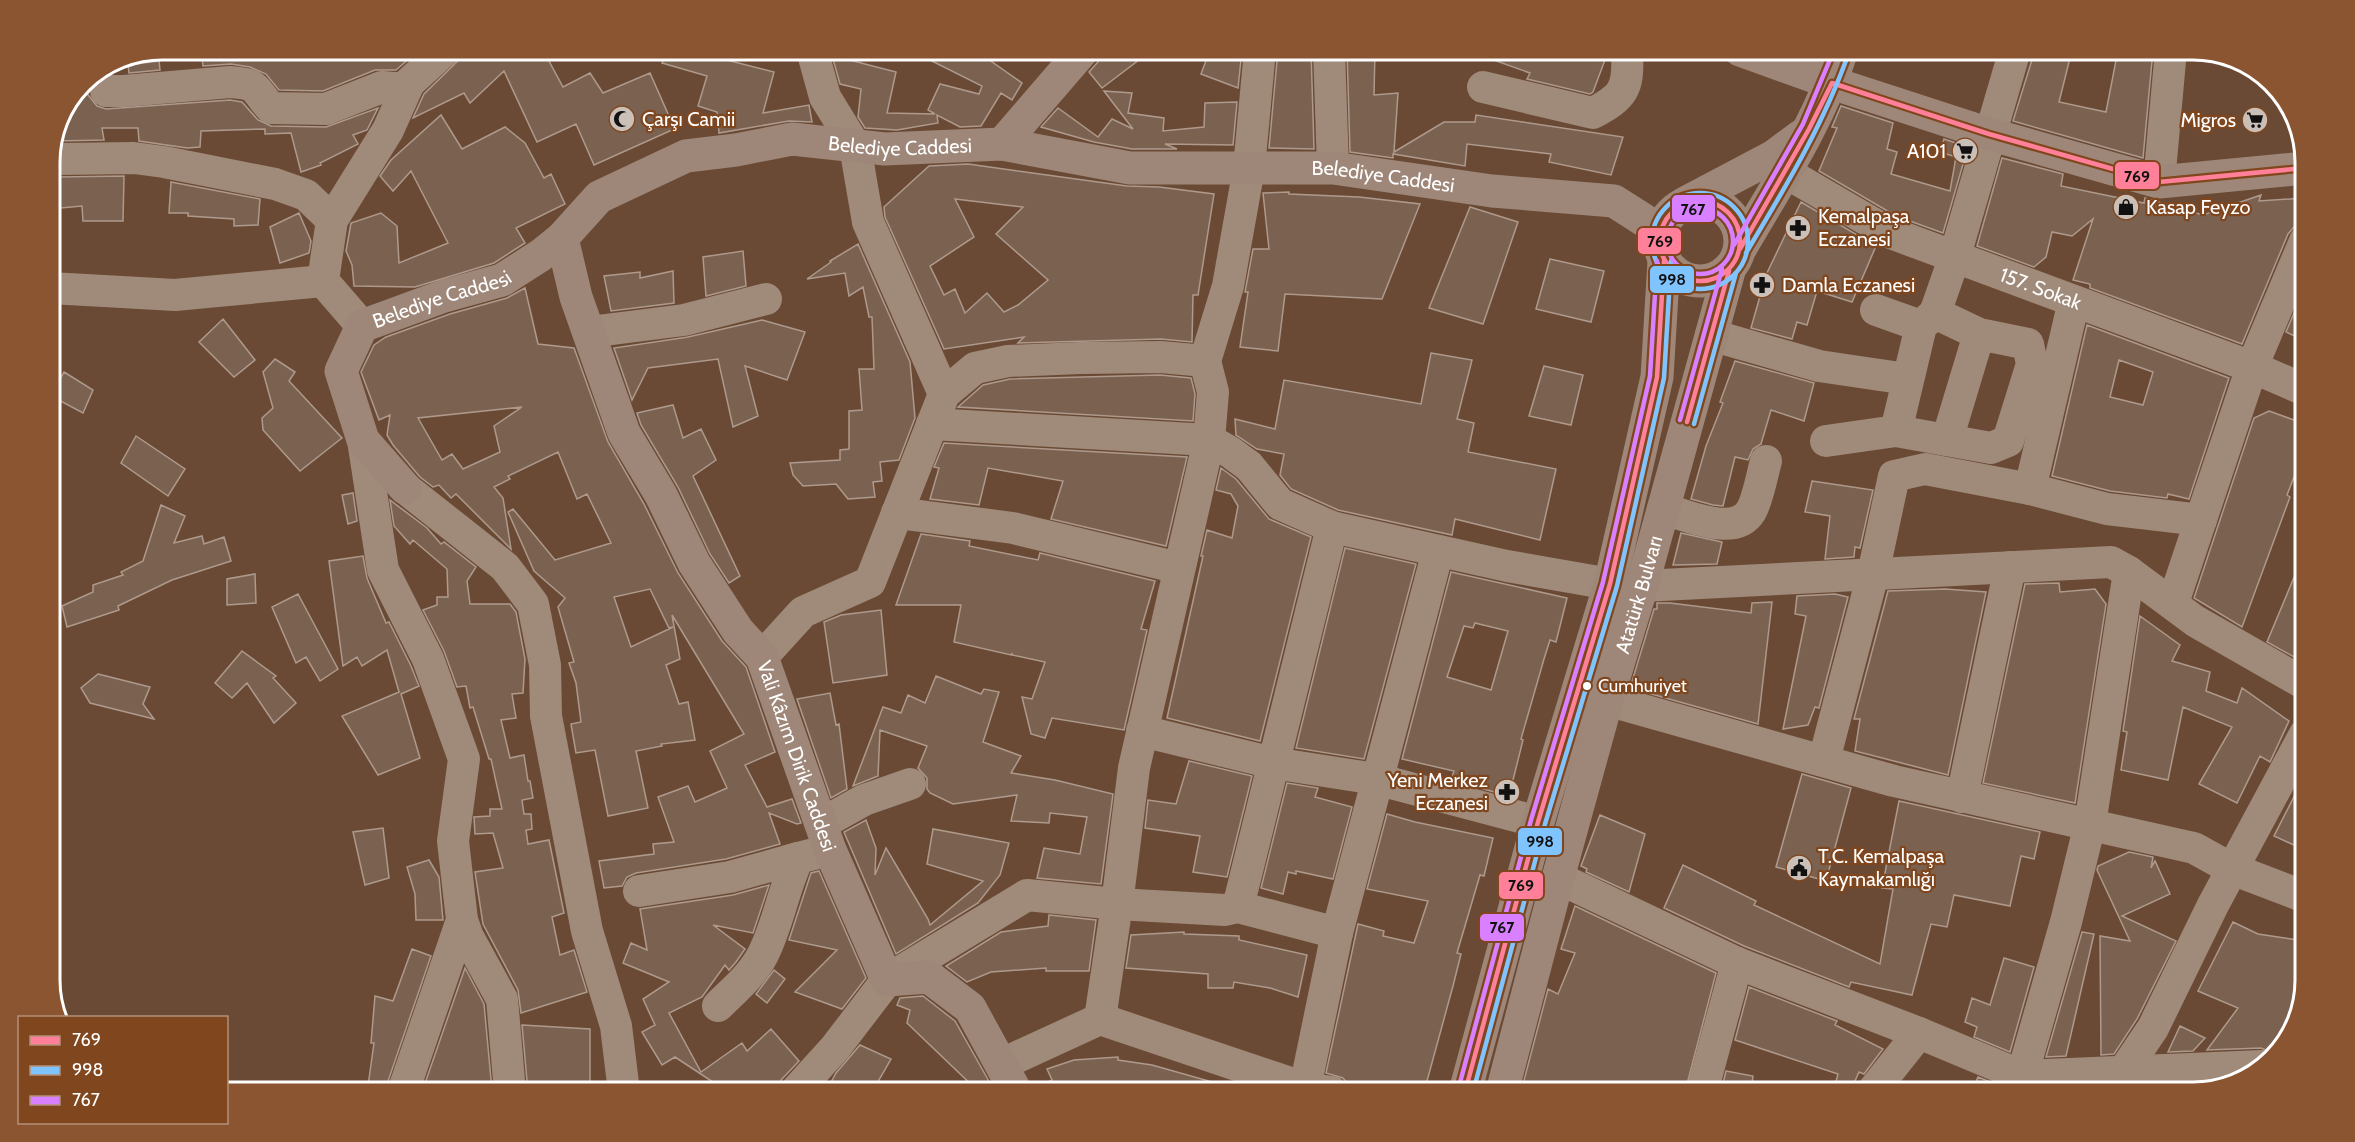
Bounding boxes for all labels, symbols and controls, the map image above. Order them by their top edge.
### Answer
mosque icon: Çarşı Camii [607,104,637,134]
supermarket icon: Migros [2240,105,2270,135]
place label: Çarşı Camii [642,107,735,131]
place label: Migros [2180,108,2236,132]
street label: Belediye Caddesi [827,131,972,161]
supermarket icon: A101 [1950,136,1980,166]
place label: A101 [1907,139,1946,163]
street label: Belediye Caddesi [1312,156,1456,197]
line badge: 769 [2114,161,2160,190]
text: 769 [2124,167,2150,186]
shop icon: Kasap Feyzo [2111,192,2141,222]
line badge: 767 [1671,194,1716,223]
place label: Kasap Feyzo [2146,195,2250,219]
text: 767 [1681,200,1706,219]
place label: Kemalpaşa Eczanesi [1818,204,1910,251]
pharmacy icon: Kemalpaşa Eczanesi [1783,213,1813,243]
line badge: 769 [1637,227,1682,255]
text: 769 [1647,232,1673,251]
street label: 157. Sokak [1996,263,2085,315]
street label: Belediye Caddesi [369,265,516,333]
line badge: 998 [1649,265,1695,294]
text: 998 [1658,270,1686,289]
pharmacy icon: Damla Eczanesi [1747,270,1777,300]
place label: Damla Eczanesi [1782,273,1915,297]
street label: Atatürk Bulvarı [1610,533,1667,656]
street label: Vali Kâzım Dirik Caddesi [752,657,842,855]
place label: Cumhuriyet [1598,675,1687,697]
marker: Cumhuriyet [1581,680,1593,692]
place label: Yeni Merkez Eczanesi [1386,768,1488,815]
pharmacy icon: Yeni Merkez Eczanesi [1492,777,1522,807]
line badge: 998 [1517,827,1563,856]
text: 998 [1526,832,1554,851]
place label: T.C. Kemalpaşa Kaymakamlığı [1818,844,1944,891]
public building icon: T.C. Kemalpaşa Kaymakamlığı [1784,853,1814,883]
line badge: 769 [1498,871,1544,900]
text: 769 [1508,876,1534,895]
line badge: 767 [1479,913,1525,942]
text: 767 [1490,918,1515,937]
legend [18,1016,228,1124]
text: 769 [72,1029,101,1051]
text: 998 [72,1059,103,1081]
text: 767 [72,1089,100,1111]

